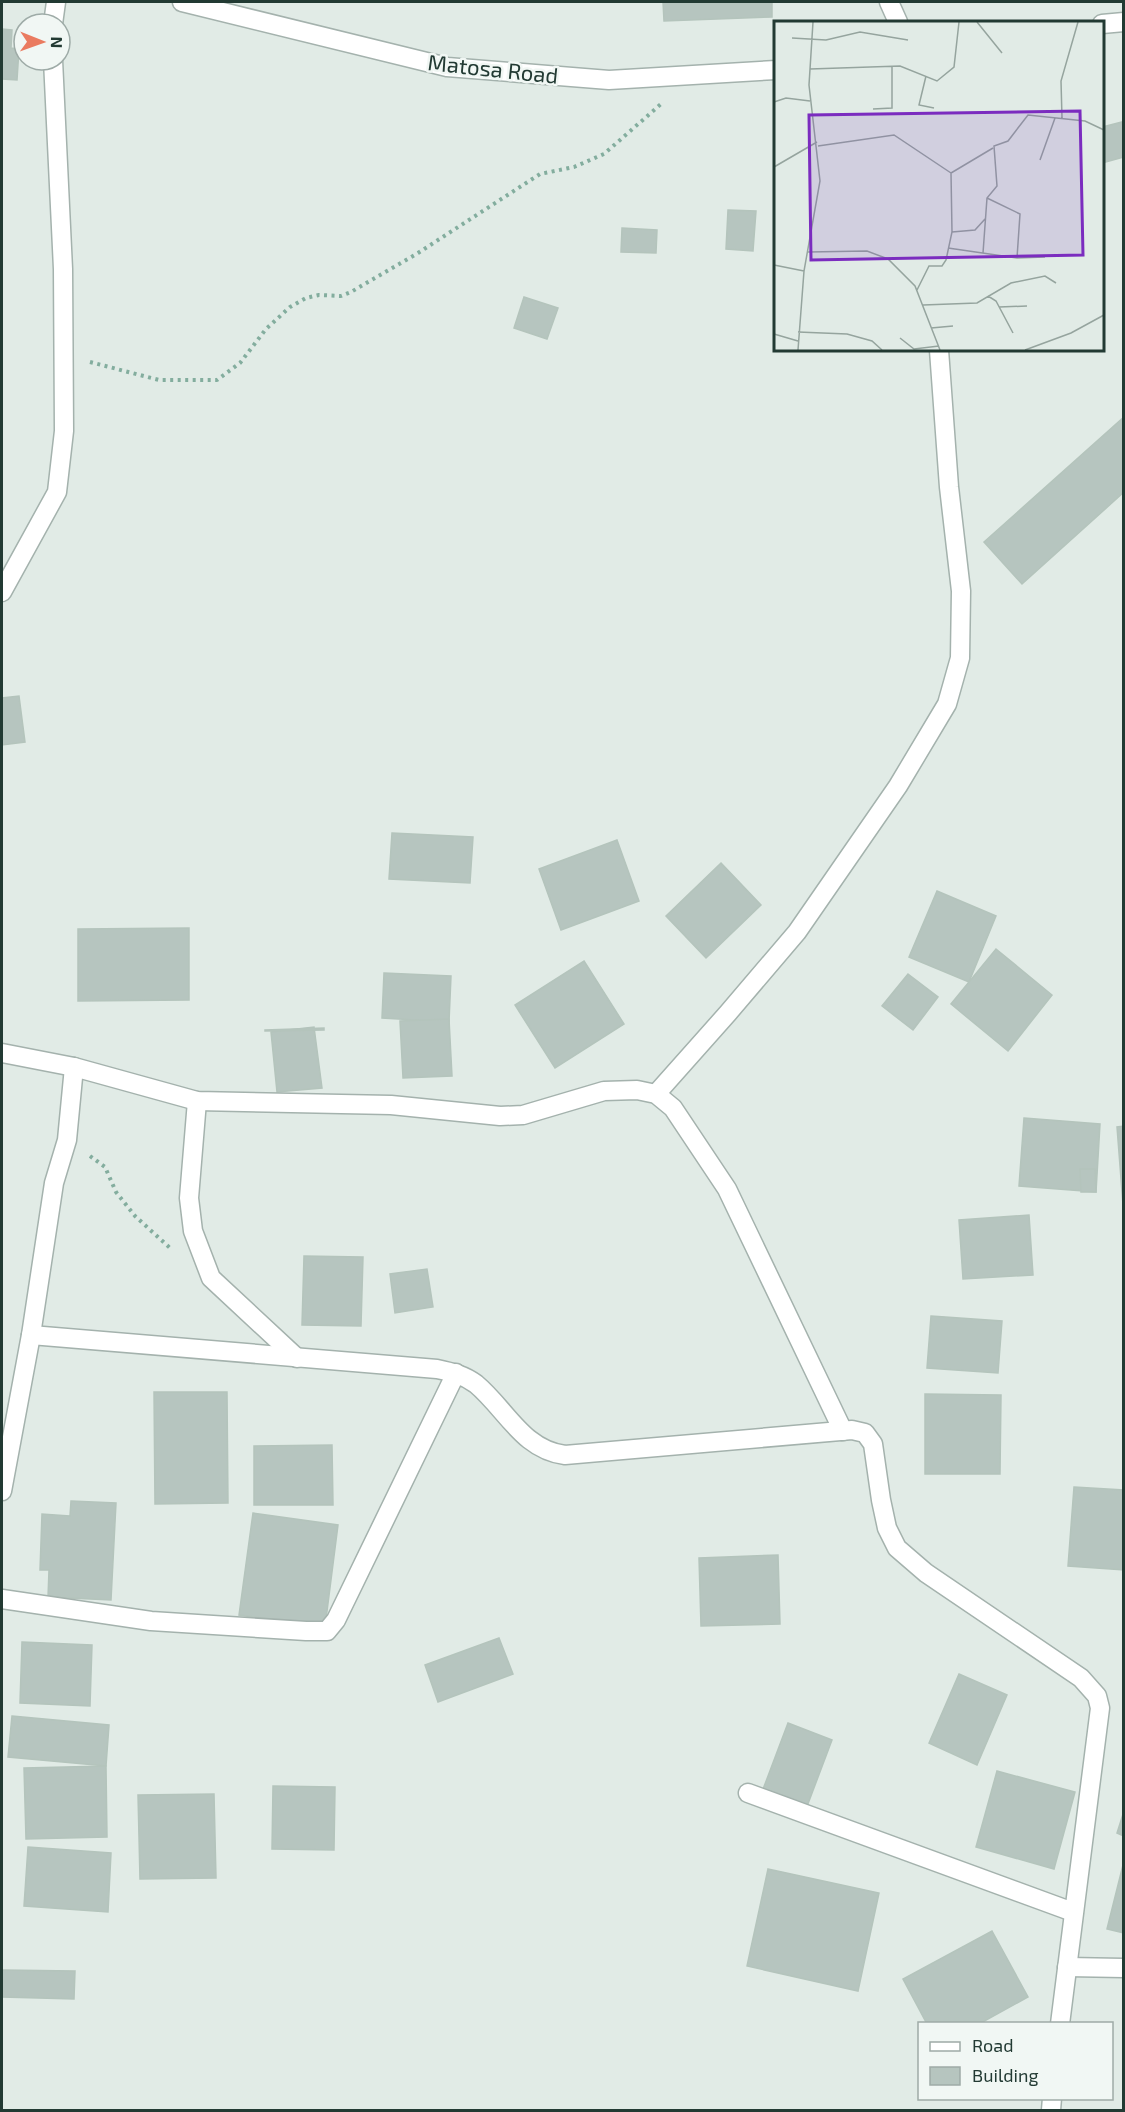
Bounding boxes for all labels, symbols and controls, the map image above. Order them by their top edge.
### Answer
north arrow [12,12,72,72]
inset map [774,21,1104,351]
text: N [48,36,67,48]
street label: Matosa Road [427,48,560,88]
legend [918,2022,1113,2100]
text: Road [972,2034,1013,2056]
text: Building [972,2064,1039,2086]

